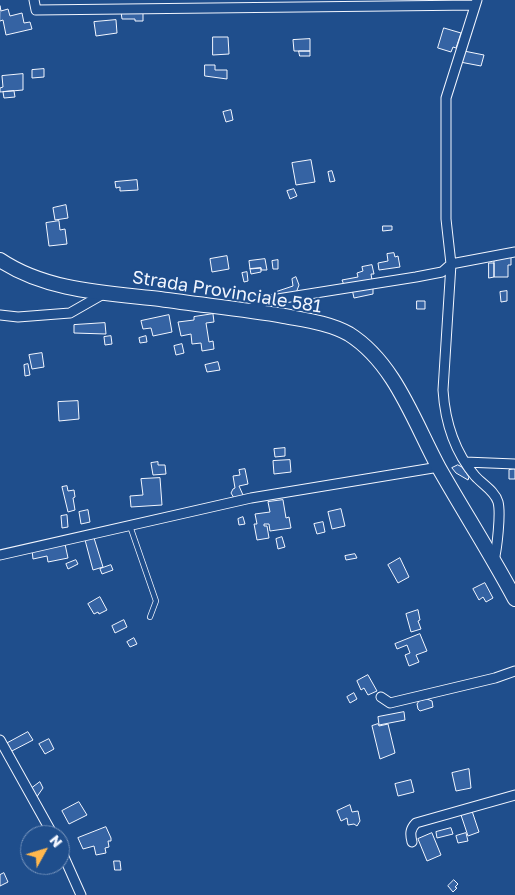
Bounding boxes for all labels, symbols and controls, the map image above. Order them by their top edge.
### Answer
street label: Strada Provinciale 581 [131,266,323,318]
north arrow [20,825,70,875]
text: N [46,831,66,850]

